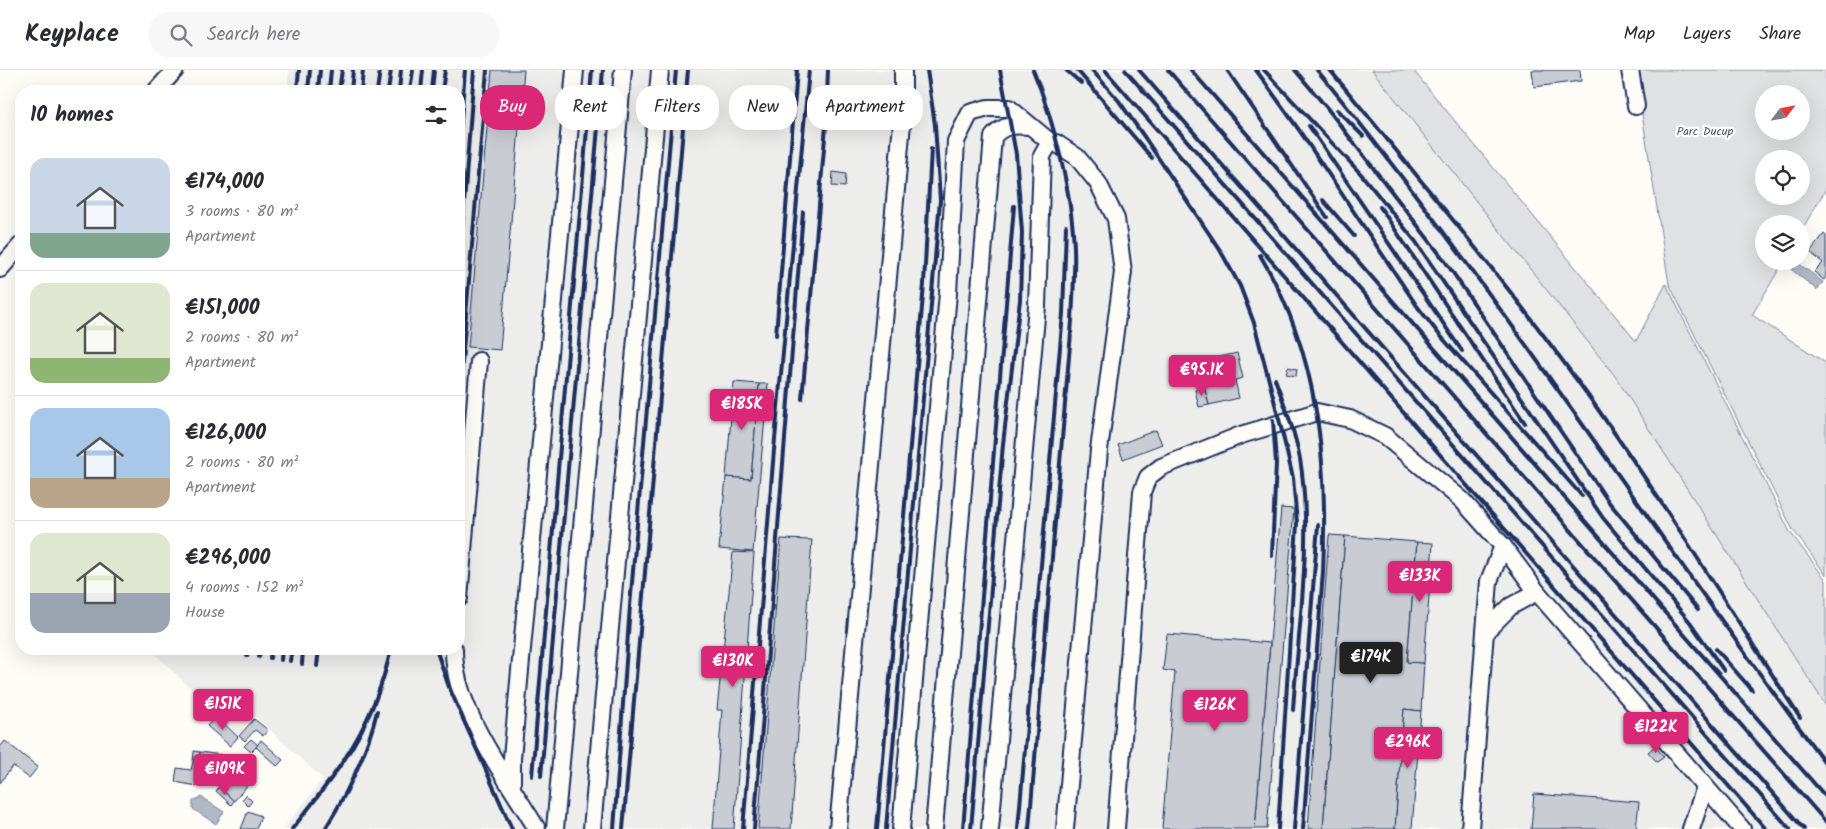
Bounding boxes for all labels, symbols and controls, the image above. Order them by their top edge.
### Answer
search box [149,12,499,57]
text: Keyplace [25,15,119,54]
text: Search here [207,20,300,50]
text: Map [1624,20,1655,49]
text: Layers [1683,20,1731,49]
text: Share [1759,20,1801,49]
icon: search [167,21,195,49]
chip: Buy [480,85,545,130]
chip: Rent [555,85,626,130]
chip: Filters [636,85,719,130]
chip: New [729,85,797,130]
chip: Apartment [807,85,923,130]
north arrow [1755,85,1810,140]
map controls [1755,85,1810,270]
text: 10 homes [30,99,114,132]
icon: filters [422,101,450,129]
park label: Parc Ducup [1677,122,1734,141]
button: locate [1755,150,1810,205]
text: €174,000 [185,166,264,199]
icon: home [70,178,130,238]
text: 3 rooms · 80 m² [185,199,298,224]
button: layers [1755,215,1810,270]
text: Apartment [185,224,256,249]
text: €151,000 [185,292,259,325]
icon: home [70,303,130,363]
text: 2 rooms · 80 m² [185,325,298,350]
text: Apartment [185,350,256,375]
pin: €95.1K [1161,354,1243,397]
text: €95.1K [1180,358,1224,383]
pin: €185K [707,388,777,431]
text: €185K [721,392,763,417]
text: €126,000 [185,417,266,450]
icon: home [70,428,130,488]
text: 2 rooms · 80 m² [185,450,298,475]
text: Apartment [185,475,256,500]
text: €296,000 [185,542,270,575]
icon: home [70,553,130,613]
pin: €133K [1385,560,1455,603]
text: €133K [1399,564,1441,589]
text: 4 rooms · 152 m² [185,575,303,600]
text: House [185,600,225,625]
pin: €174K [1336,642,1406,684]
text: €174K [1351,645,1391,670]
pin: €130K [698,646,768,688]
text: €130K [712,649,754,674]
pin: €151K [188,688,258,731]
pin: €126K [1180,690,1250,732]
text: €151K [204,692,242,717]
text: €126K [1194,693,1236,718]
pin: €122K [1621,712,1691,754]
text: €122K [1634,715,1678,740]
pin: €296K [1373,726,1443,769]
text: €296K [1385,730,1431,755]
pin: €109K [190,754,260,796]
text: €109K [205,757,245,782]

